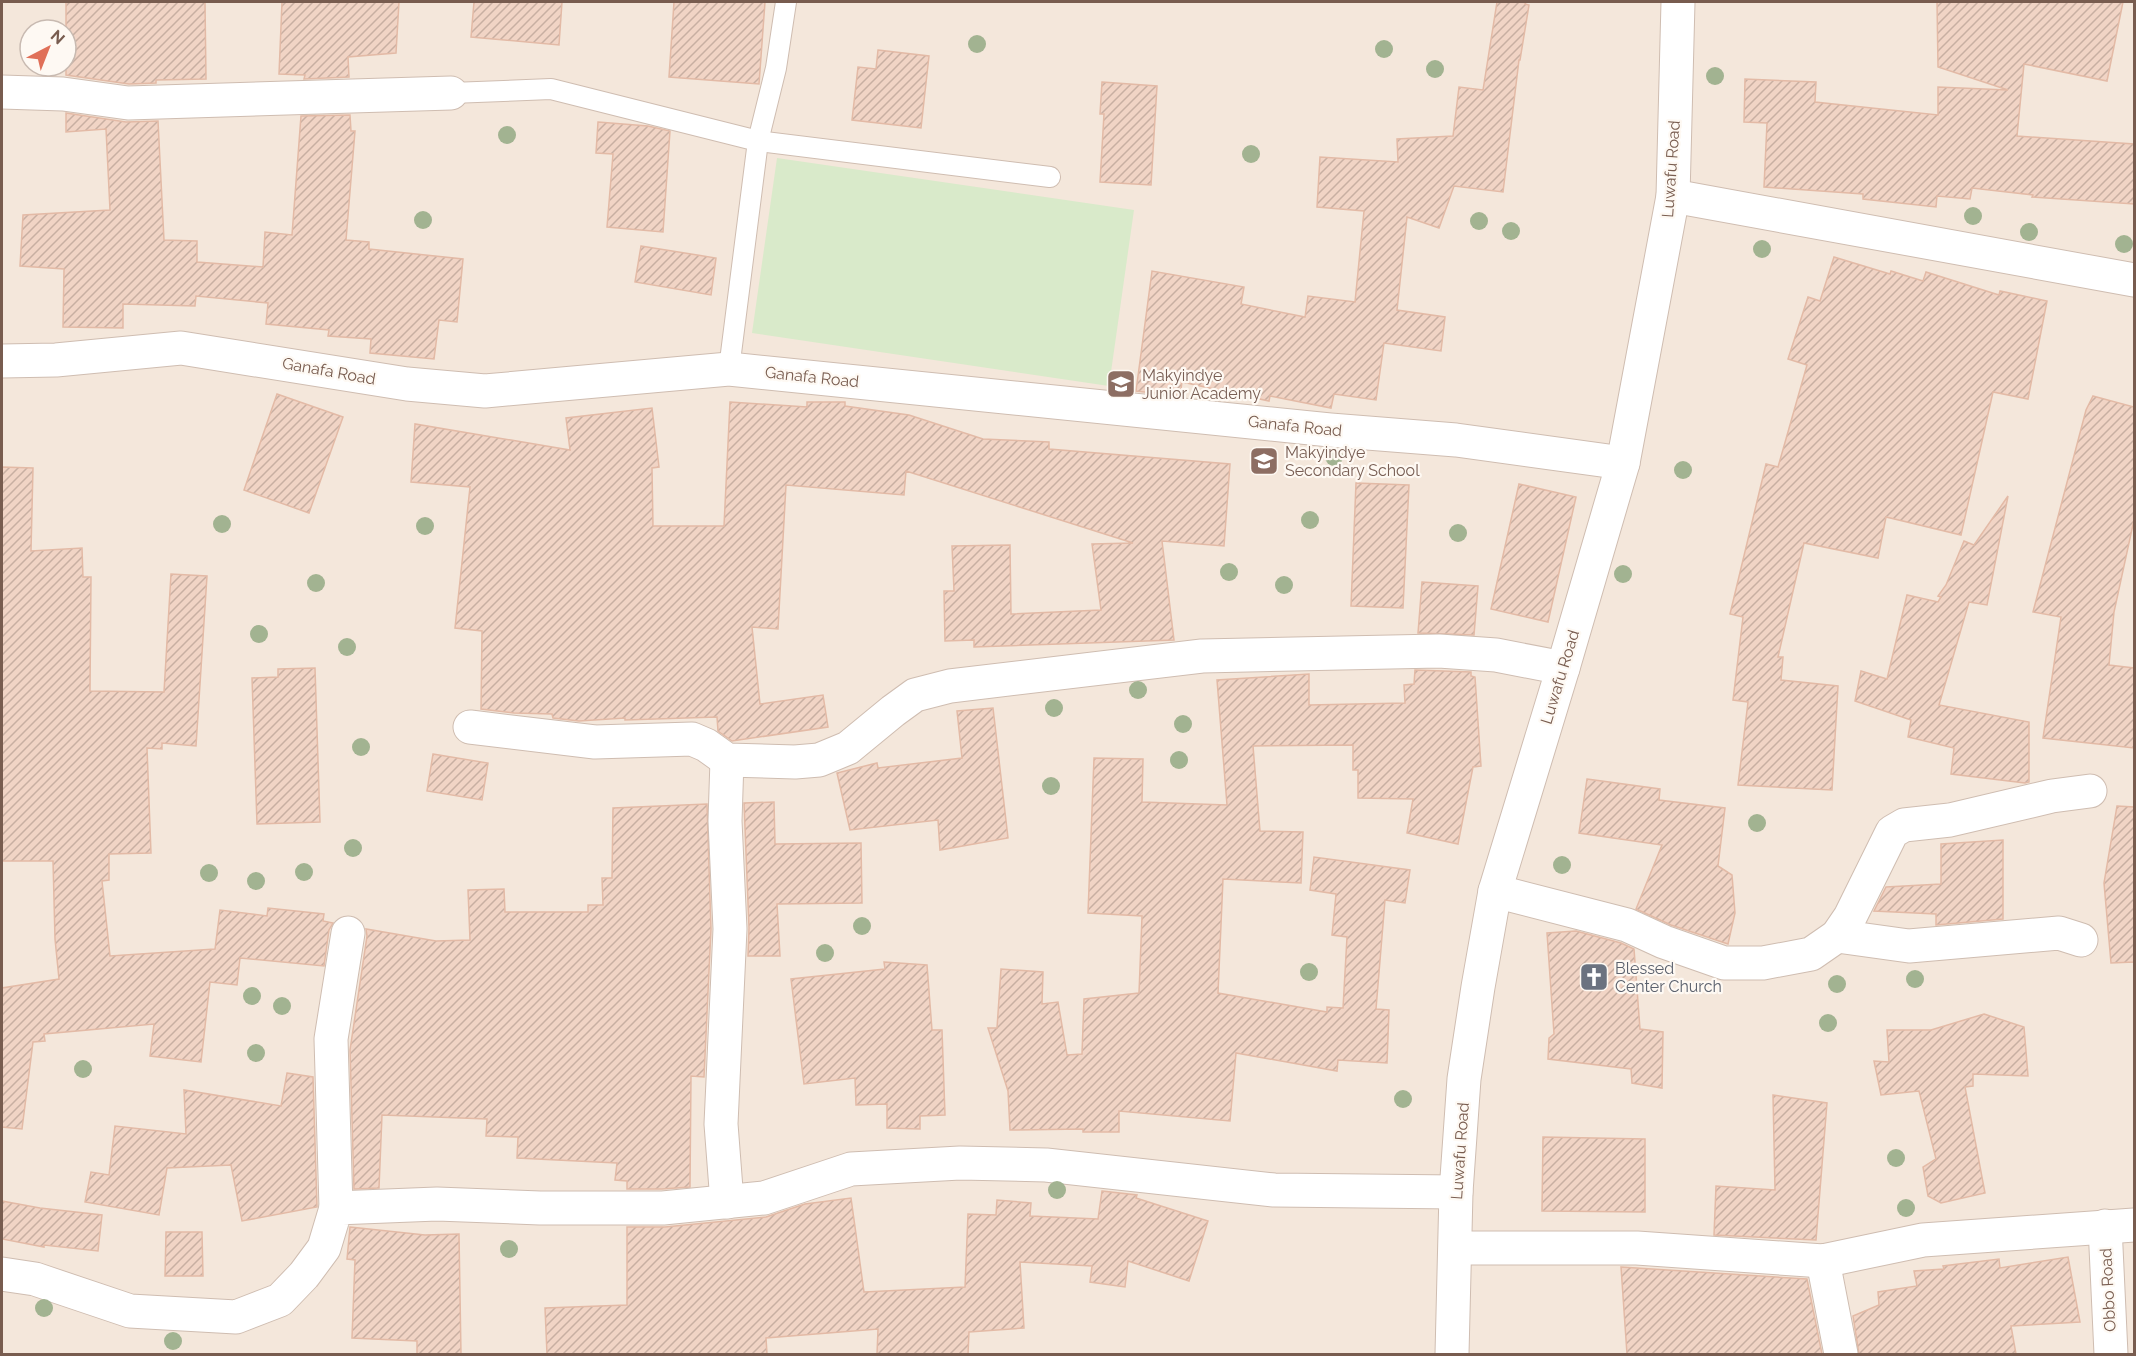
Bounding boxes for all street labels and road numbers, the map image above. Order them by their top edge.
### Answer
street label: Luwafu Road [1658,120,1684,218]
street label: Ganafa Road [281,353,377,389]
street label: Ganafa Road [764,363,860,391]
street label: Ganafa Road [1247,412,1343,440]
street label: Luwafu Road [1537,628,1583,726]
street label: Luwafu Road [1447,1102,1473,1200]
street label: Obbo Road [2096,1248,2120,1332]

